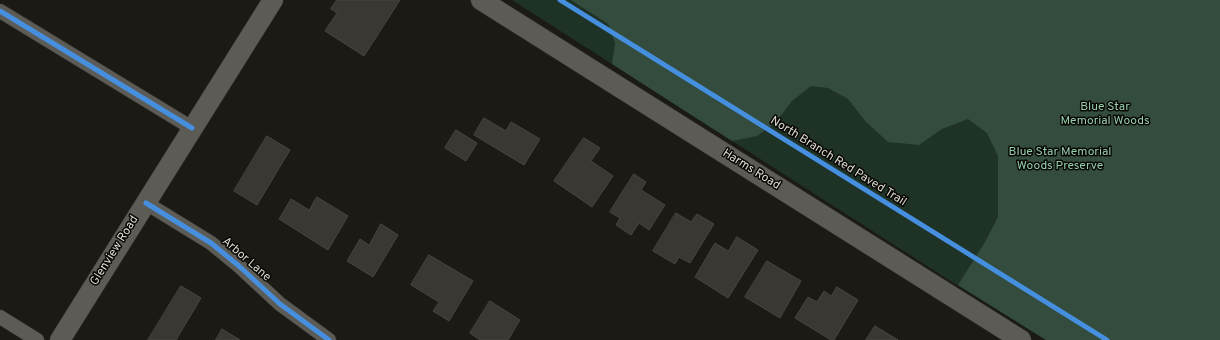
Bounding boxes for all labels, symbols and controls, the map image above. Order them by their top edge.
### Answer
park label: Blue Star Memorial Woods [1060,101,1150,129]
street label: North Branch Red Paved Trail [767,114,909,210]
park label: Blue Star Memorial Woods Preserve [1009,146,1111,174]
street label: Harms Road [719,147,783,193]
street label: Glenview Road [88,214,142,288]
street label: Arbor Lane [218,235,274,285]

